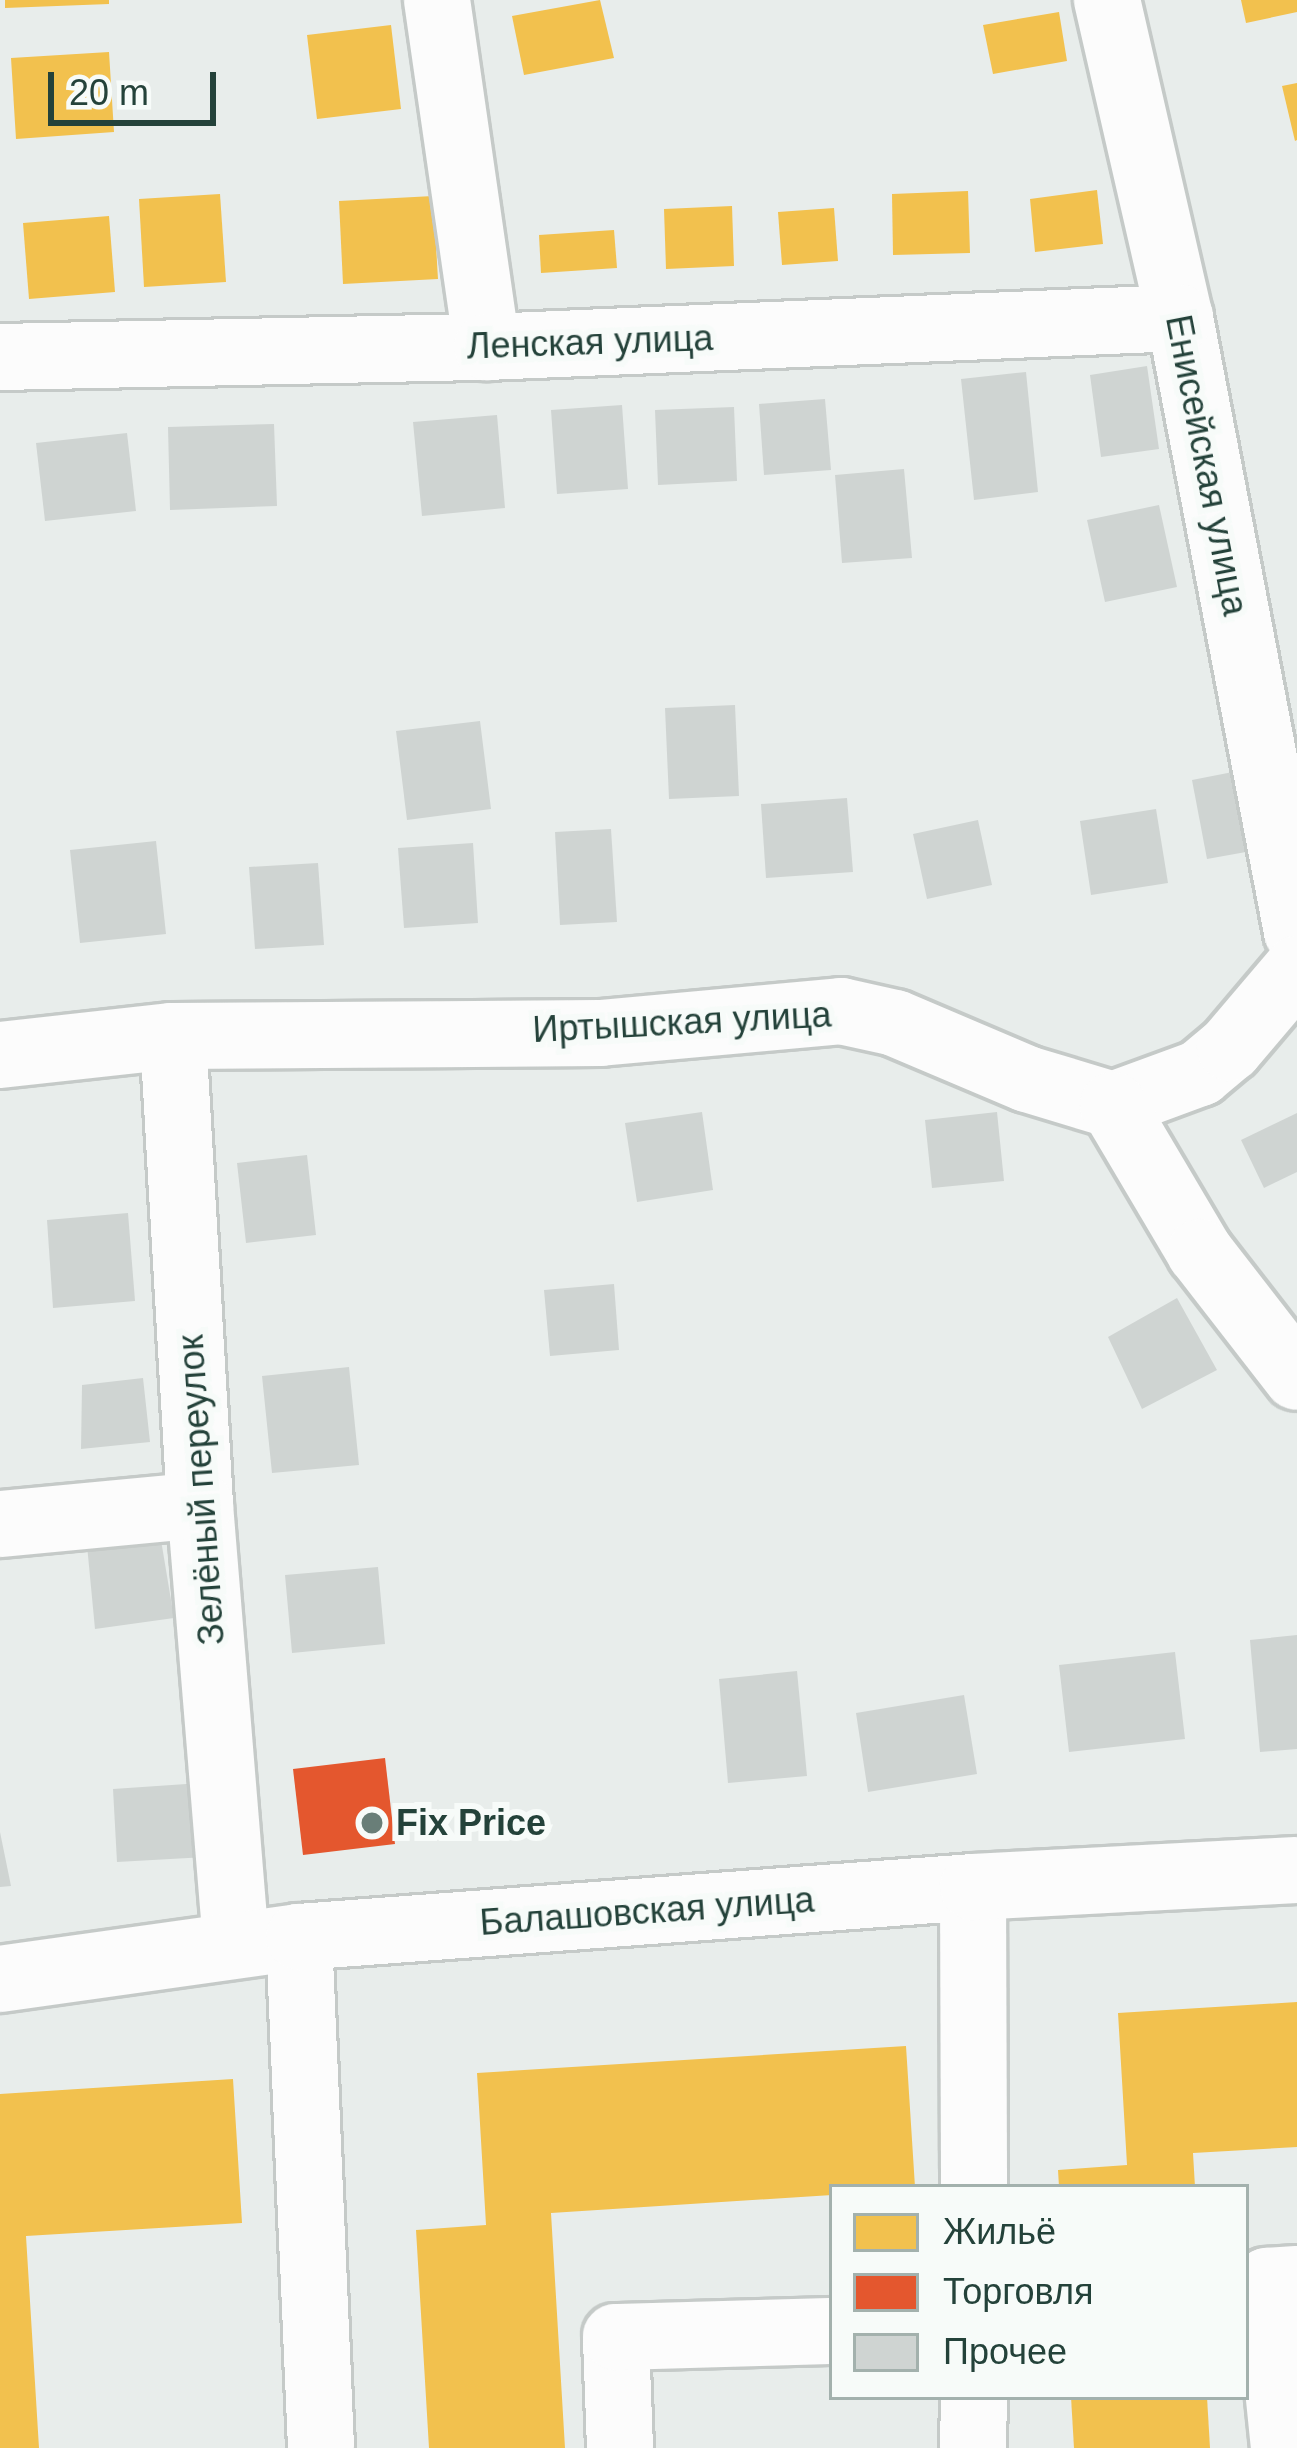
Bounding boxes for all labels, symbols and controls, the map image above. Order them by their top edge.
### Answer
scale bar [54,48,222,122]
text: 20 m [69,72,149,113]
street label: Енисейская улица [1157,311,1257,619]
street label: Ленская улица [466,316,714,368]
street label: Иртышская улица [531,993,833,1051]
street label: Зелёный переулок [169,1333,233,1647]
place label: Fix Price [396,1801,546,1845]
marker: Fix Price [359,1810,385,1836]
street label: Балашовская улица [478,1878,816,1944]
legend [829,2184,1249,2400]
text: Жильё [943,2211,1056,2252]
text: Торговля [943,2271,1093,2312]
text: Прочее [943,2331,1067,2372]

